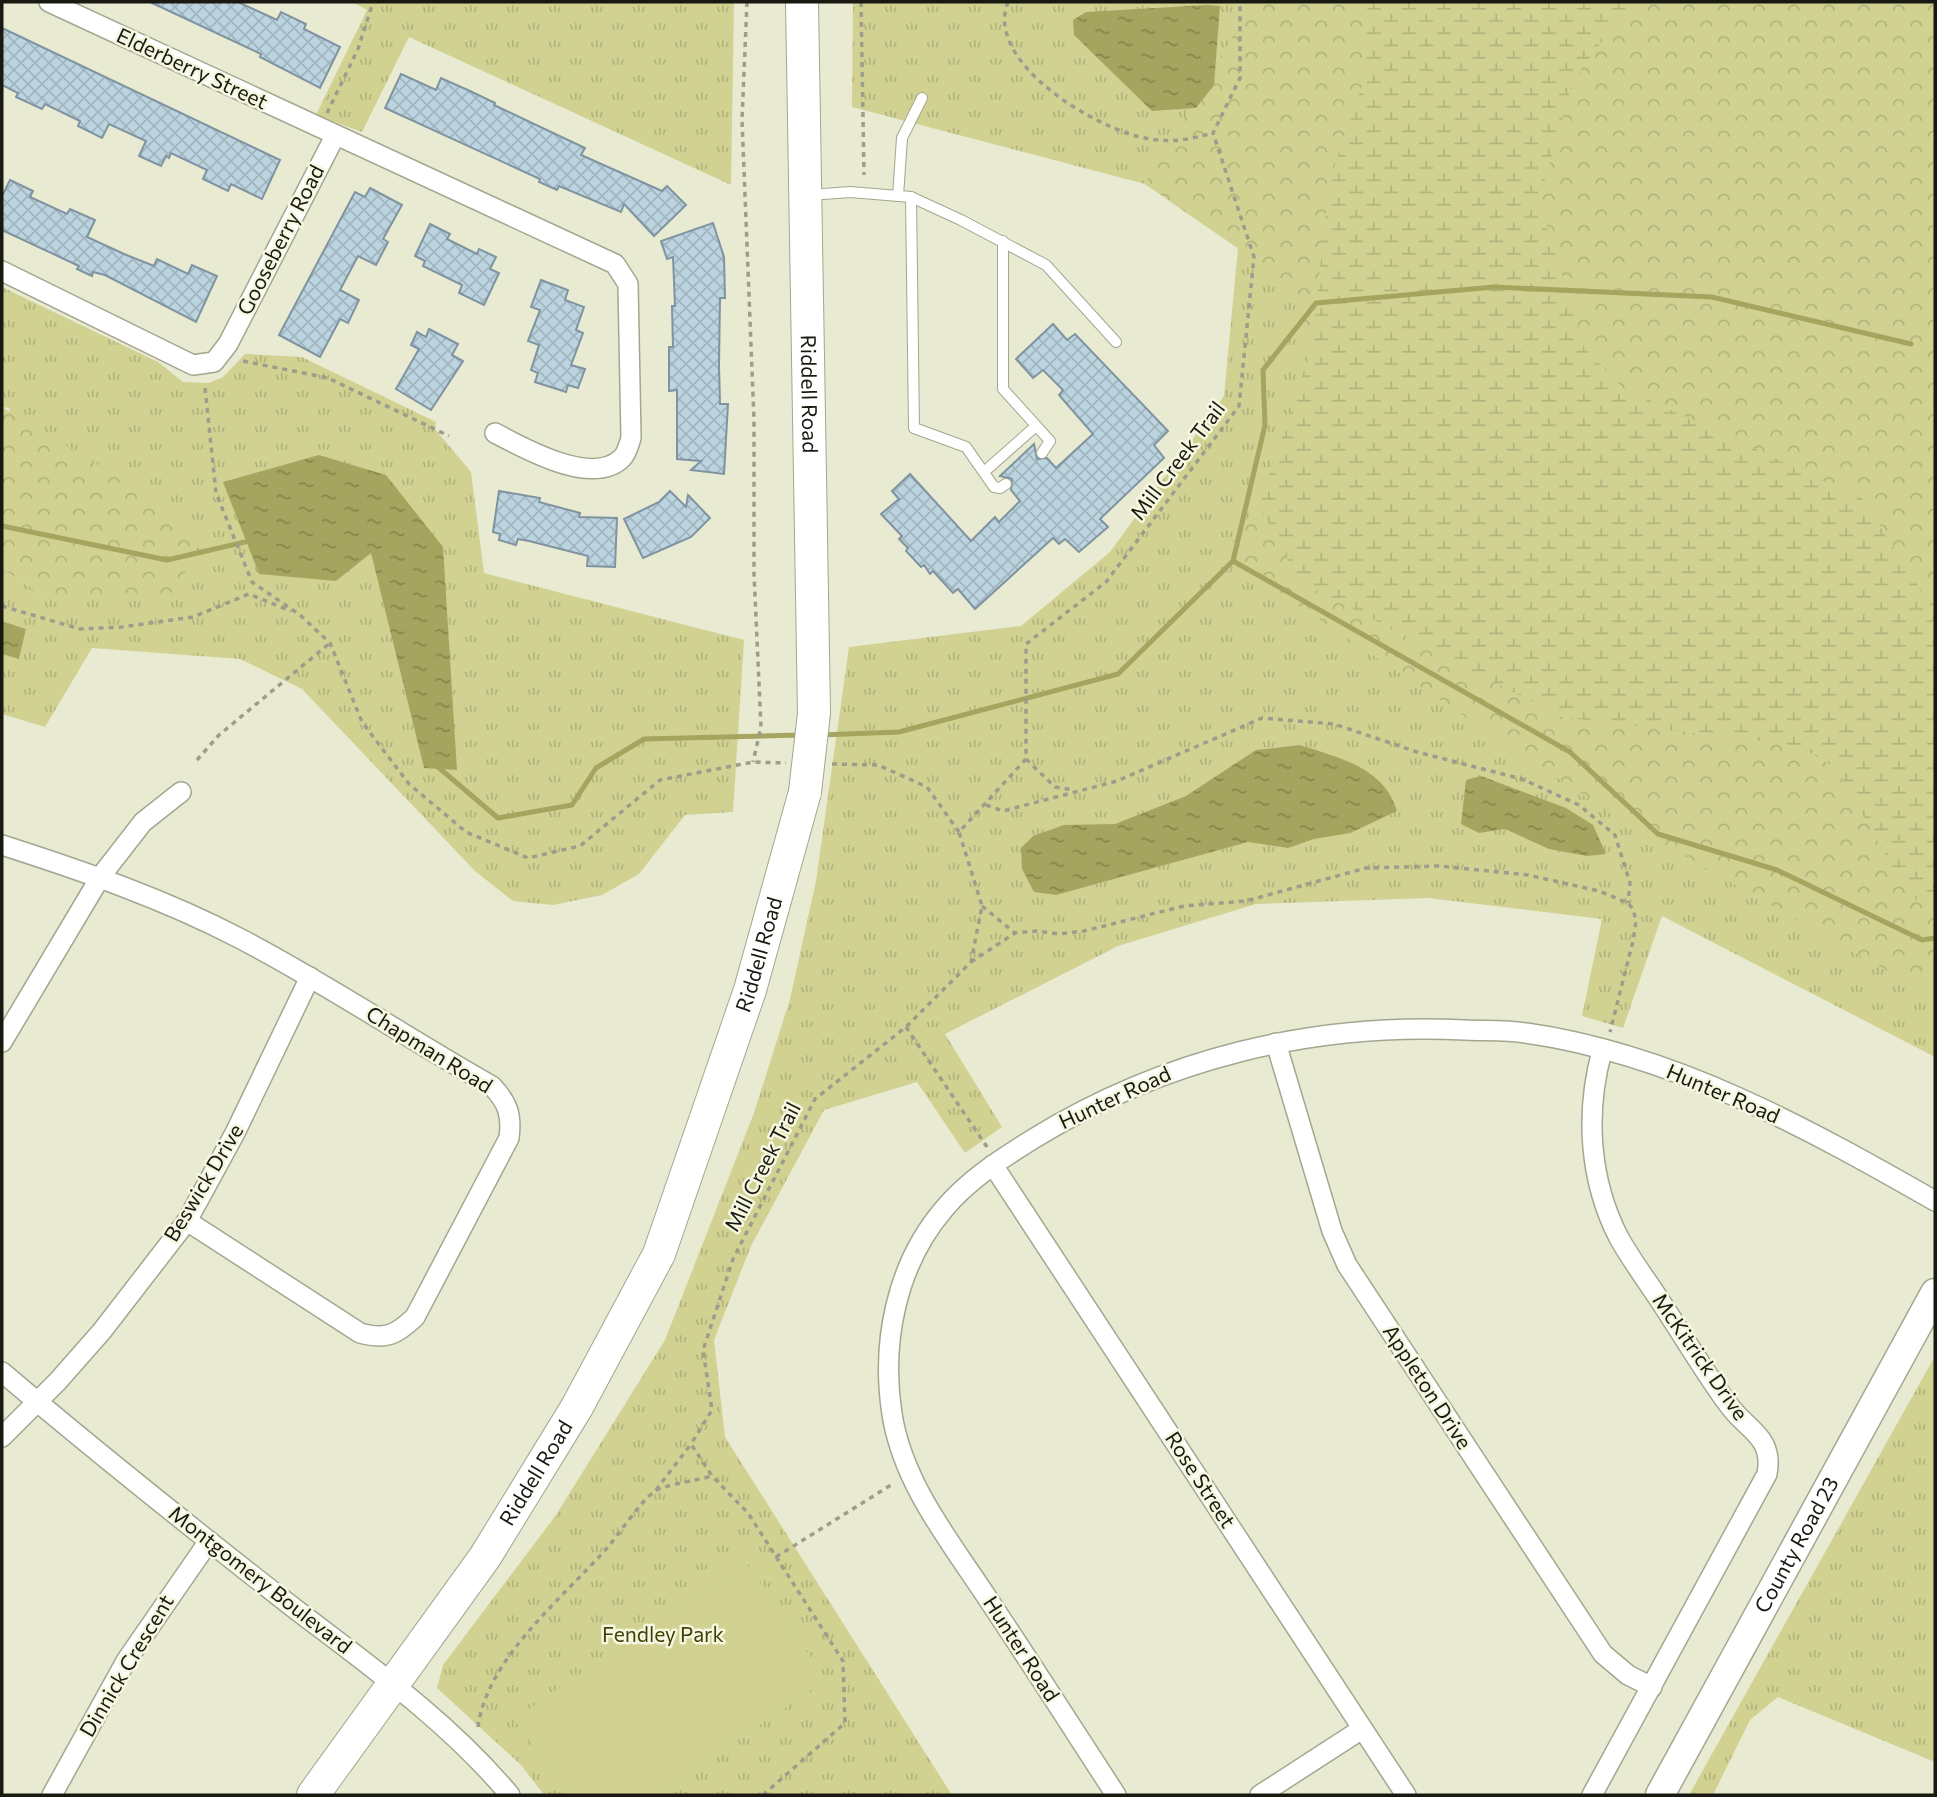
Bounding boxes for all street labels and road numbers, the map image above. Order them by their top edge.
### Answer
street label: Elderberry Street [113,22,272,114]
street label: Gooseberry Road [231,160,328,319]
street label: Riddell Road [797,334,824,453]
street label: Mill Creek Trail [1124,396,1229,524]
street label: Riddell Road [729,894,786,1015]
street label: Chapman Road [362,1000,498,1098]
street label: Hunter Road [1663,1058,1784,1128]
street label: Hunter Road [1054,1060,1174,1133]
street label: Mill Creek Trail [718,1097,805,1235]
street label: Beswick Drive [158,1119,248,1246]
street label: McKitrick Drive [1648,1288,1754,1424]
street label: Appleton Drive [1379,1319,1478,1453]
street label: Riddell Road [493,1415,577,1529]
street label: Rose Street [1161,1426,1242,1532]
street label: County Road 23 [1748,1472,1843,1617]
street label: Montgomery Boulevard [164,1500,357,1658]
street label: Dinnick Crescent [73,1590,178,1741]
street label: Hunter Road [979,1591,1066,1706]

